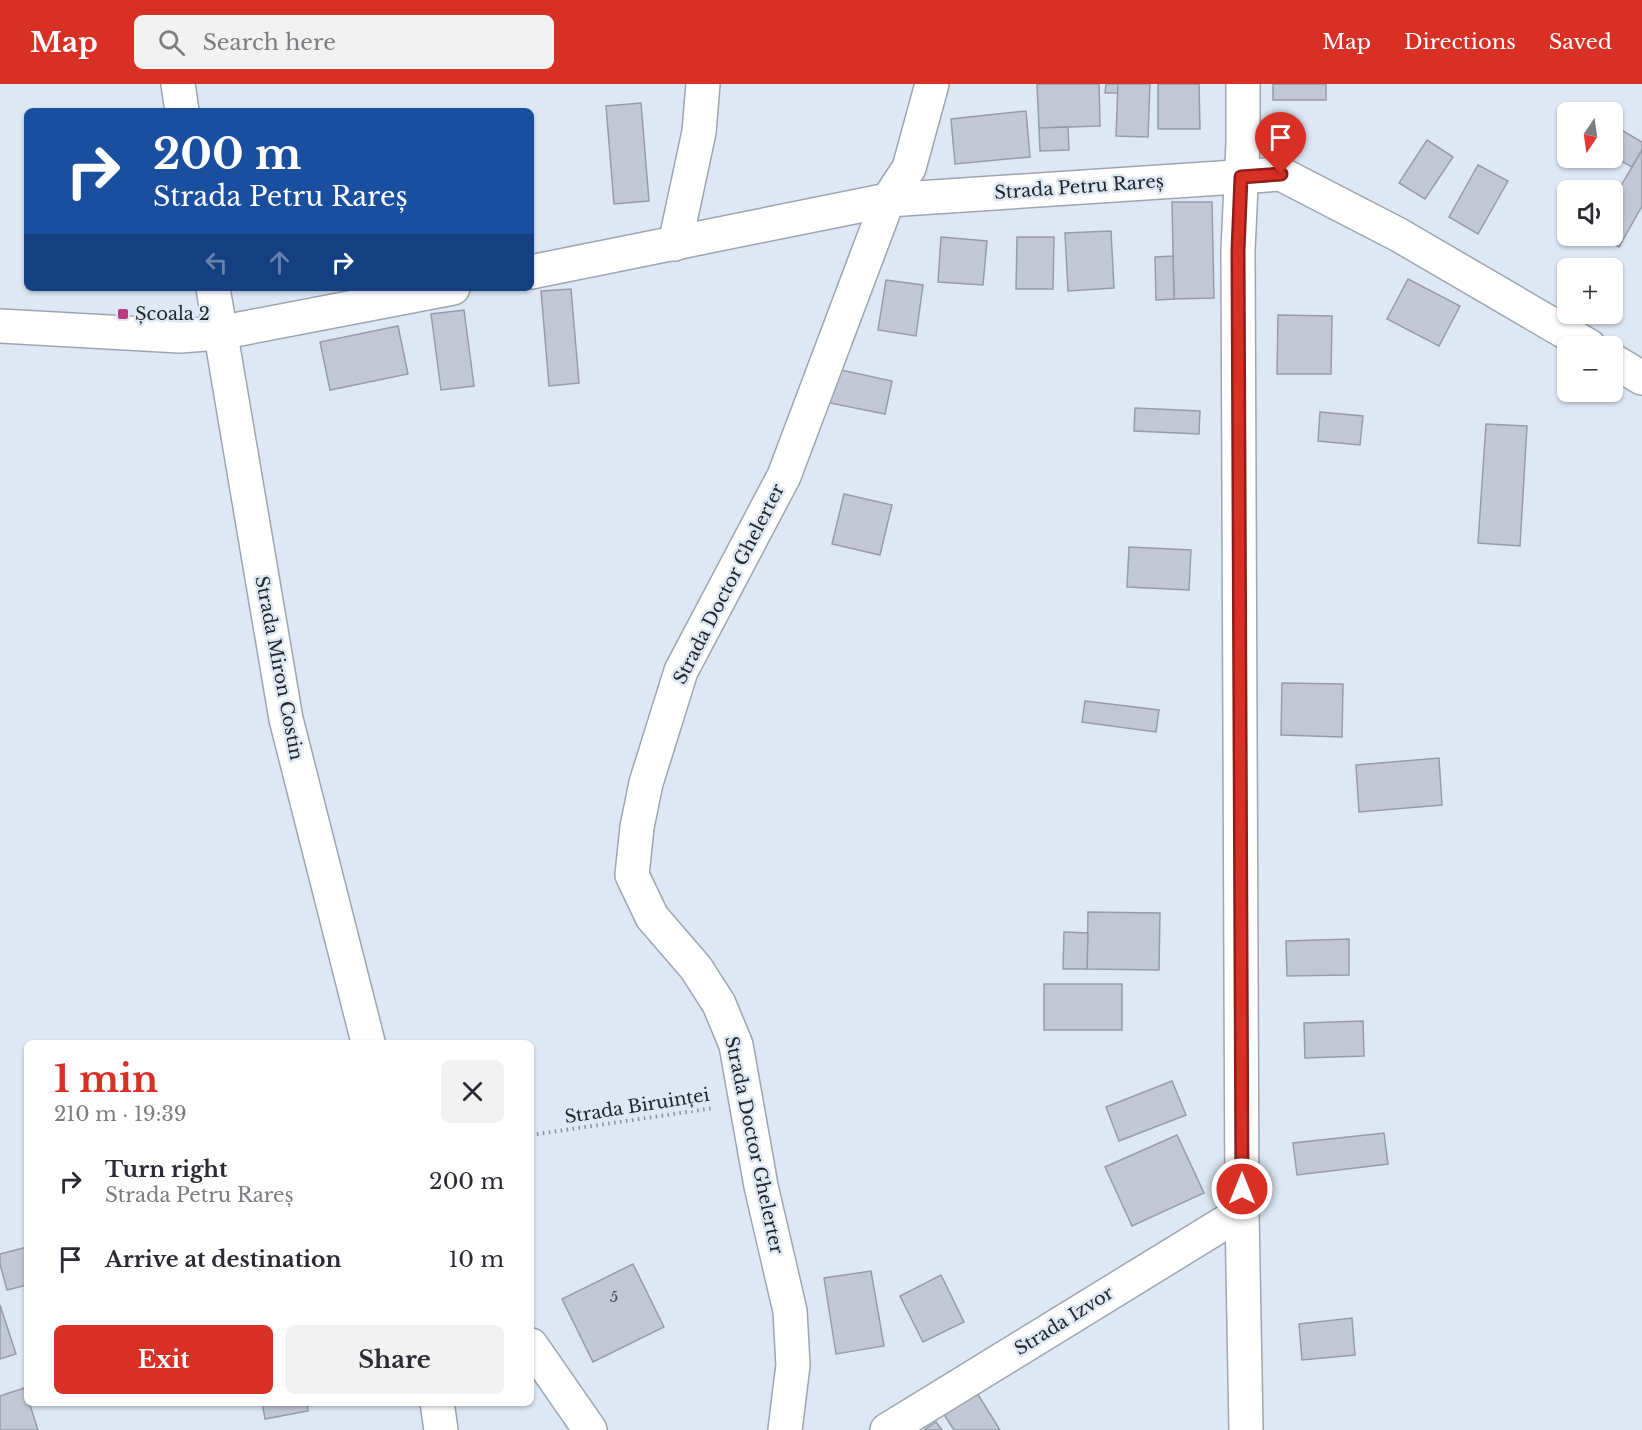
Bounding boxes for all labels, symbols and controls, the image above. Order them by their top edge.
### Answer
search box [134,15,554,69]
text: Map [30,25,98,60]
icon: search [155,26,188,59]
text: Search here [203,29,336,56]
text: Map [1322,29,1371,55]
text: Directions [1404,29,1516,55]
text: Saved [1549,29,1612,55]
north arrow [1557,102,1623,168]
map controls [1557,102,1623,402]
pin [1255,112,1306,174]
icon: arrive [1264,121,1297,154]
text: 200 m [153,128,301,180]
icon: right [54,132,132,210]
street label: Strada Petru Rareș [994,170,1164,204]
text: Strada Petru Rareș [153,180,408,213]
button: sound [1557,180,1623,246]
icon: left [200,246,233,279]
icon: ahead [263,246,296,279]
icon: right [326,246,359,279]
button: + [1557,258,1623,324]
place label: Școala 2 [135,303,210,325]
marker: Școala 2 [116,307,130,321]
button: − [1557,336,1623,402]
street label: Strada Doctor Ghelerter [669,480,789,688]
street label: Strada Miron Costin [250,574,308,762]
street label: Strada Doctor Ghelerter [720,1034,788,1256]
text: 1 min [54,1057,158,1102]
button: close [441,1060,504,1123]
street label: Strada Biruinței [563,1084,711,1128]
text: 210 m · 19:39 [54,1102,187,1126]
text: Turn right [105,1156,227,1183]
position arrow [1210,1157,1274,1221]
icon: right [54,1165,87,1198]
text: 200 m [429,1168,504,1195]
text: Strada Petru Rareș [105,1183,294,1207]
icon: arrive [54,1243,87,1276]
text: Arrive at destination [105,1246,342,1273]
text: 10 m [449,1246,504,1273]
street label: Strada Izvor [1011,1282,1118,1360]
house number: 5 [610,1287,618,1306]
button: Exit [54,1325,273,1394]
button: Share [285,1325,504,1394]

